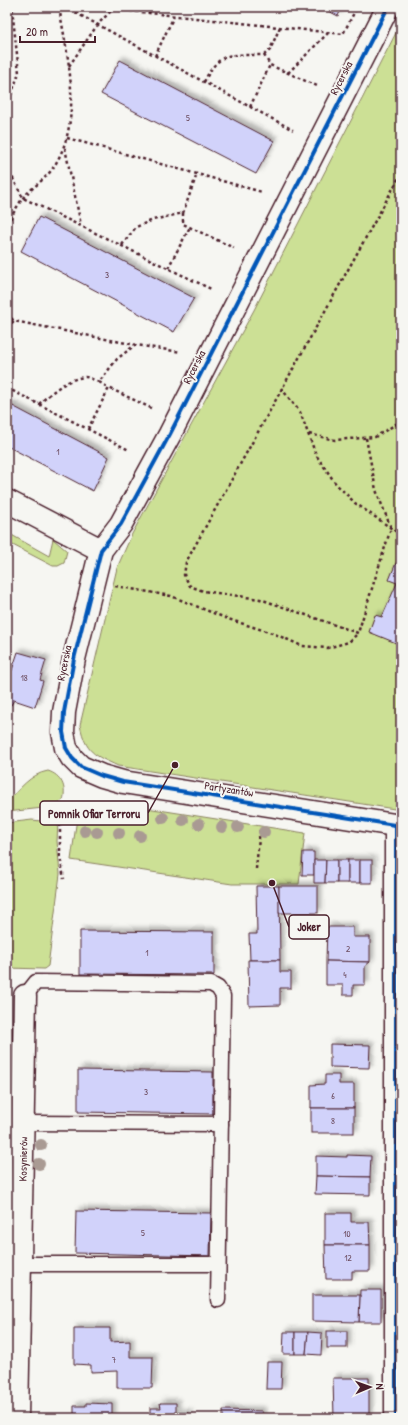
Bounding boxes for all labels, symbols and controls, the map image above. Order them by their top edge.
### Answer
scale bar [20,18,95,44]
text: 20 m [26,23,48,40]
street label: Rycerska [327,58,356,97]
house number: 5 [186,112,190,124]
house number: 3 [105,269,109,281]
street label: Rycerska [180,347,209,386]
house number: 1 [56,446,60,458]
street label: Rycerska [53,643,75,682]
house number: 18 [20,672,28,684]
street label: Partyzantów [203,778,255,800]
callout: Pomnik Ofiar Terroru [40,801,148,825]
text: Pomnik Ofiar Terroru [48,805,140,822]
callout: Joker [289,915,329,939]
text: Joker [297,918,321,935]
house number: 2 [346,943,351,955]
house number: 1 [145,947,149,959]
house number: 4 [343,969,347,981]
house number: 3 [144,1086,148,1098]
house number: 6 [331,1090,335,1102]
house number: 8 [331,1115,335,1127]
street label: Kosynierów [16,1137,30,1181]
house number: 5 [141,1227,145,1239]
house number: 10 [343,1228,351,1240]
house number: 12 [344,1252,353,1264]
house number: 7 [112,1354,117,1366]
north arrow [350,1367,390,1407]
text: N [373,1383,387,1390]

